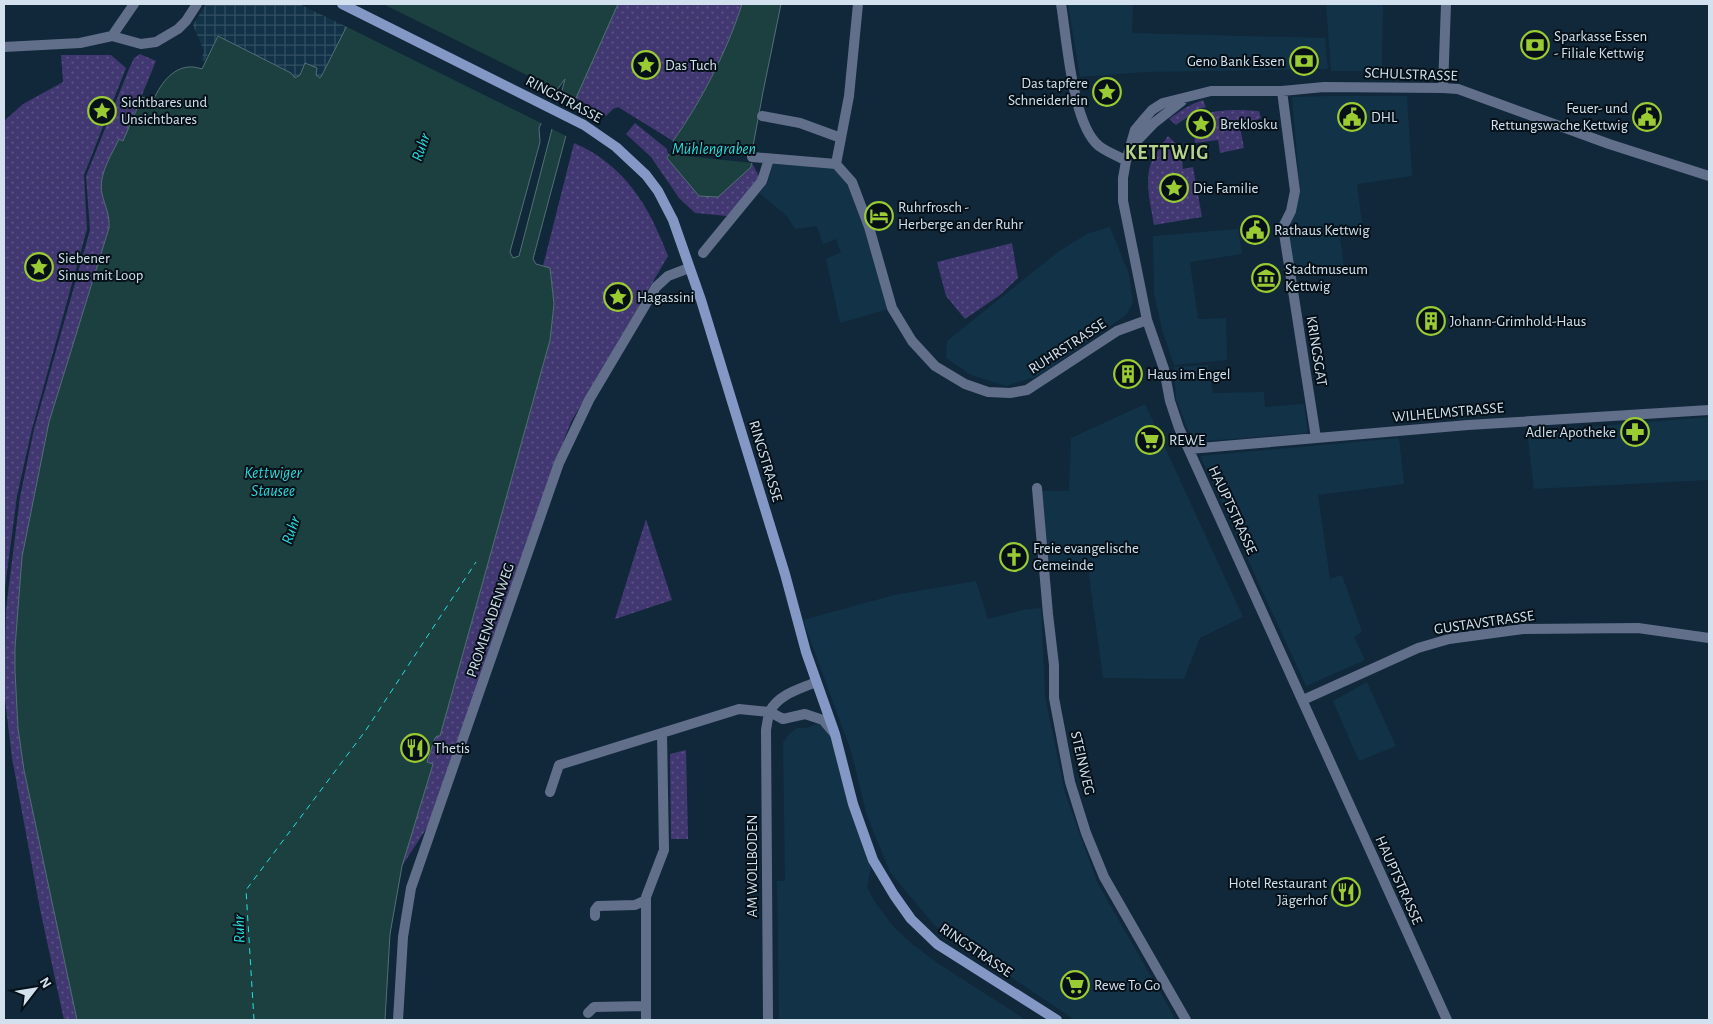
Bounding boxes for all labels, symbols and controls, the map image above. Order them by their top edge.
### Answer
place label: Sparkasse Essen - Filiale Kettwig [1554,29,1647,61]
bank icon: Sparkasse Essen - Filiale Kettwig [1520,30,1550,60]
bank icon: Geno Bank Essen [1289,46,1319,76]
place icon: Das Tuch [631,50,661,80]
place label: Geno Bank Essen [1187,54,1285,69]
place label: Das Tuch [665,58,717,73]
street label: SCHULSTRASSE [1364,65,1458,84]
street label: RINGSTRASSE [523,73,604,126]
place label: Das tapfere Schneiderlein [1008,76,1088,108]
place icon: Das tapfere Schneiderlein [1092,77,1122,107]
place label: Sichtbares und Unsichtbares [121,95,208,127]
place icon: Sichtbares und Unsichtbares [87,96,117,126]
place label: Feuer- und Rettungswache Kettwig [1490,101,1629,133]
public building icon: DHL [1337,102,1367,132]
public building icon: Feuer- und Rettungswache Kettwig [1632,102,1662,132]
place icon: Breklosku [1186,109,1216,139]
place label: DHL [1371,110,1398,125]
place label: Breklosku [1220,117,1278,132]
water label: Ruhr [409,131,433,163]
water label: Mühlengraben [672,141,756,157]
district label: KETTWIG [1125,143,1209,163]
place icon: Die Familie [1159,173,1189,203]
place label: Die Familie [1193,181,1259,196]
place label: Ruhrfrosch - Herberge an der Ruhr [898,200,1023,232]
hotel icon: Ruhrfrosch - Herberge an der Ruhr [864,201,894,231]
public building icon: Rathaus Kettwig [1240,215,1270,245]
place label: Rathaus Kettwig [1274,223,1370,238]
place label: Siebener Sinus mit Loop [58,251,143,283]
place icon: Siebener Sinus mit Loop [24,252,54,282]
place label: Stadtmuseum Kettwig [1285,262,1368,294]
museum icon: Stadtmuseum Kettwig [1251,263,1281,293]
place icon: Hagassini [603,282,633,312]
place label: Hagassini [637,290,694,305]
building icon: Johann-Grimhold-Haus [1416,306,1446,336]
place label: Johann-Grimhold-Haus [1450,314,1586,329]
street label: KRINGSGAT [1304,315,1330,388]
street label: RUHRSTRASSE [1026,316,1109,377]
building icon: Haus im Engel [1113,359,1143,389]
place label: Haus im Engel [1147,367,1230,382]
street label: WILHELMSTRASSE [1392,400,1504,425]
pharmacy icon: Adler Apotheke [1620,417,1650,447]
street label: RINGSTRASSE [746,419,785,503]
supermarket icon: REWE [1135,425,1165,455]
place label: Adler Apotheke [1526,425,1616,440]
place label: REWE [1169,433,1205,448]
street label: HAUPTSTRASSE [1206,464,1260,557]
water label: Kettwiger Stausee [244,465,302,499]
water label: Ruhr [279,514,303,546]
place label: Freie evangelische Gemeinde [1033,541,1139,573]
church icon: Freie evangelische Gemeinde [999,542,1029,572]
street label: PROMENADENWEG [464,561,517,679]
street label: GUSTAVSTRASSE [1433,608,1535,637]
street label: STEINWEG [1068,730,1097,796]
restaurant icon: Thetis [400,733,430,763]
place label: Thetis [434,741,470,756]
street label: AM WOLLBODEN [745,815,760,917]
street label: HAUPTSTRASSE [1372,834,1425,927]
place label: Hotel Restaurant Jägerhof [1229,876,1328,908]
restaurant icon: Hotel Restaurant Jägerhof [1331,877,1361,907]
water label: Ruhr [230,914,247,943]
street label: RINGSTRASSE [937,921,1015,980]
north arrow [10,964,60,1014]
supermarket icon: Rewe To Go [1060,970,1090,1000]
text: N [37,975,54,991]
place label: Rewe To Go [1094,978,1160,993]

